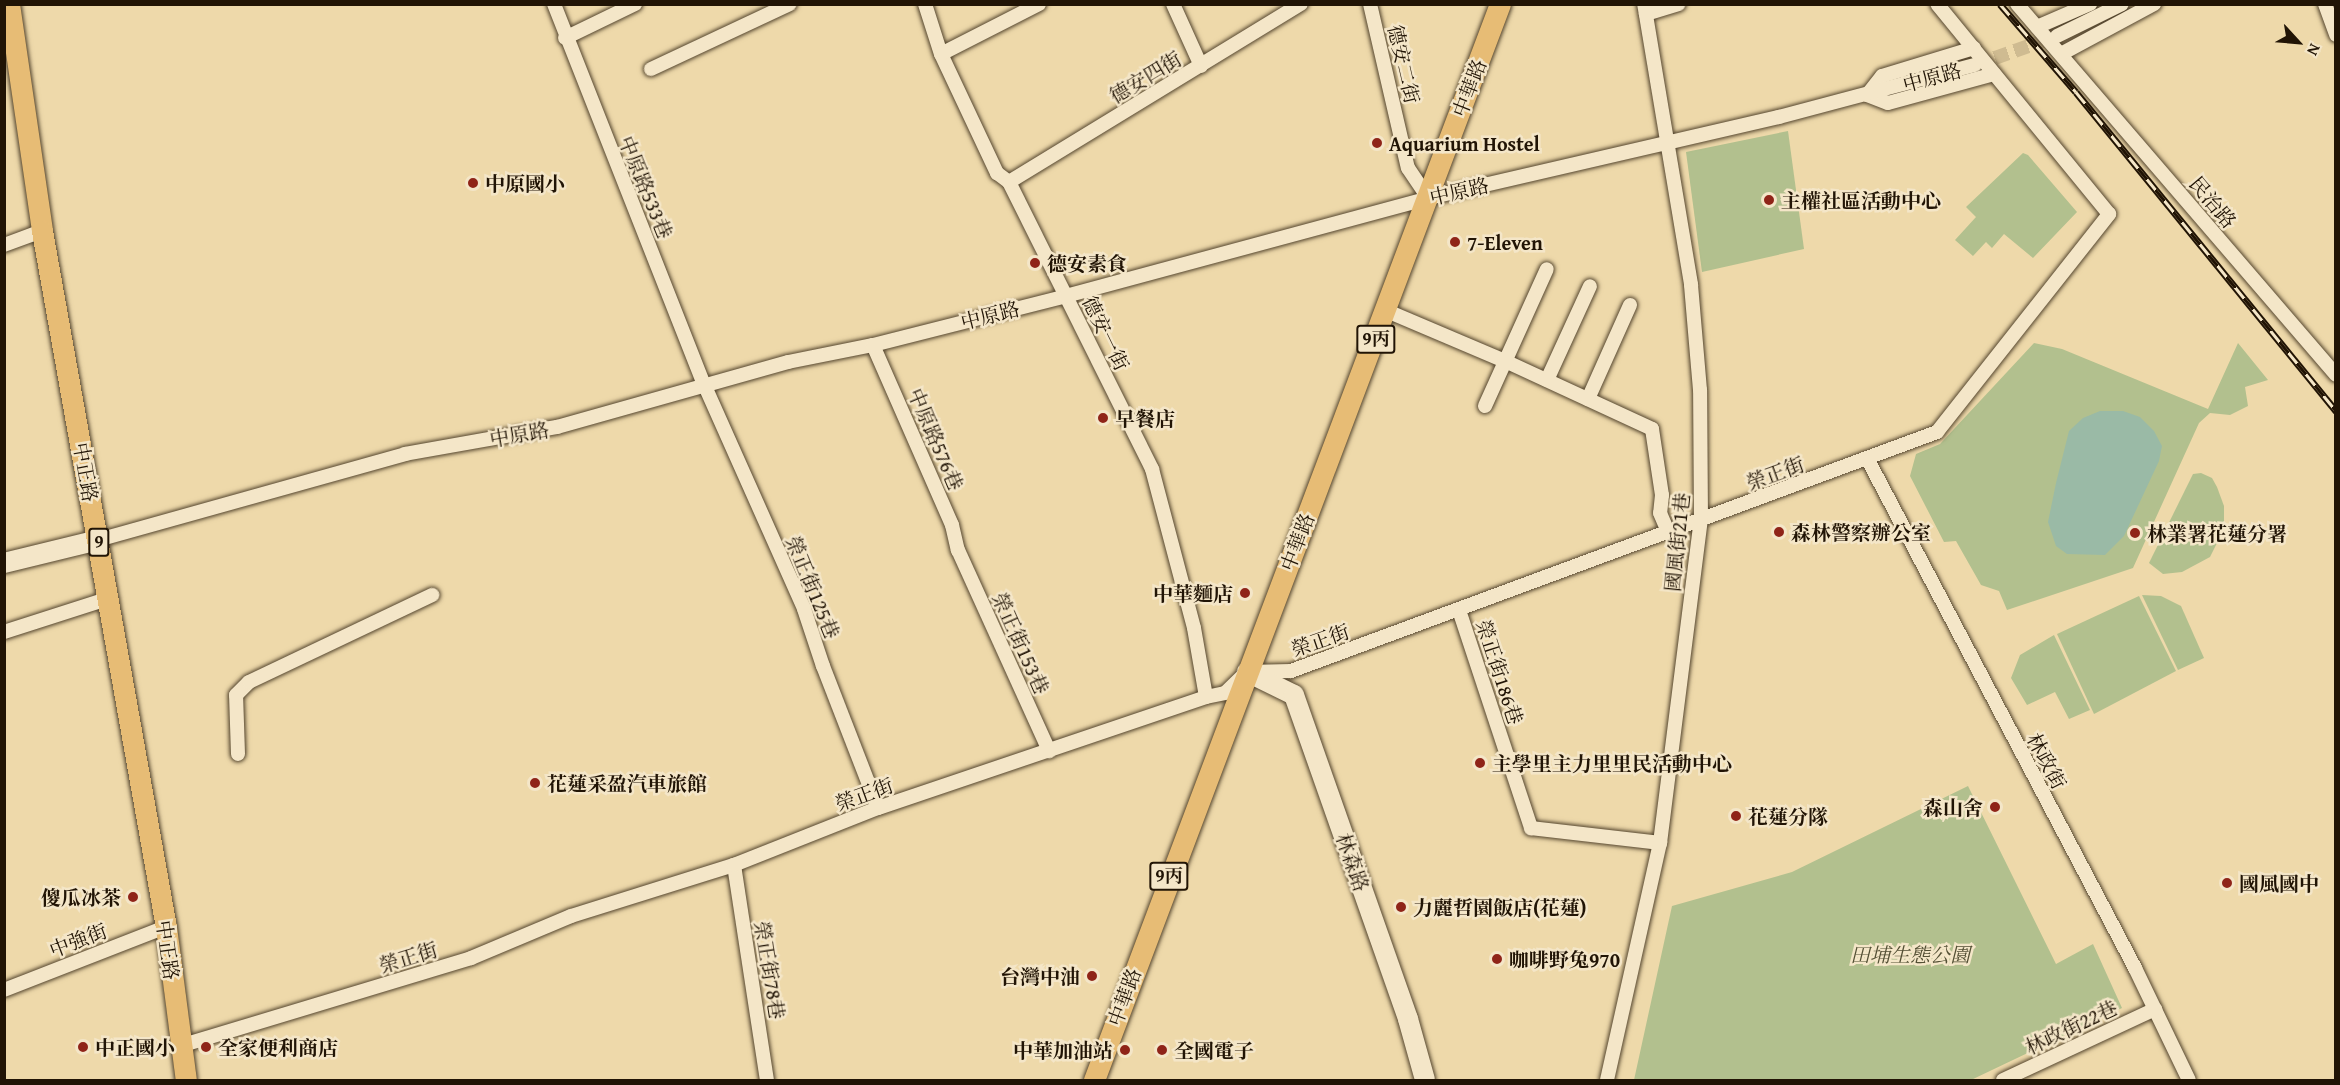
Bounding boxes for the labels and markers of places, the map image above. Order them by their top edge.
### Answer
place label: Aquarium Hostel [1389,131,1540,155]
marker: Aquarium Hostel [1370,136,1384,150]
place label: 中原國小 [485,171,565,195]
marker: 中原國小 [466,176,480,190]
place label: 主權社區活動中心 [1781,188,1941,212]
marker: 主權社區活動中心 [1762,193,1776,207]
place label: 7-Eleven [1467,230,1543,254]
marker: 7-Eleven [1448,235,1462,249]
place label: 德安素食 [1047,251,1127,275]
marker: 德安素食 [1028,256,1042,270]
place label: 早餐店 [1115,406,1175,430]
marker: 早餐店 [1096,411,1110,425]
place label: 森林警察辦公室 [1791,520,1931,544]
place label: 林業署花蓮分署 [2147,521,2287,545]
marker: 森林警察辦公室 [1772,525,1786,539]
marker: 林業署花蓮分署 [2128,526,2142,540]
place label: 中華麵店 [1153,581,1233,605]
marker: 中華麵店 [1238,586,1252,600]
place label: 主學里主力里里民活動中心 [1492,751,1732,775]
marker: 主學里主力里里民活動中心 [1473,756,1487,770]
place label: 花蓮采盈汽車旅館 [547,771,707,795]
marker: 花蓮采盈汽車旅館 [528,776,542,790]
place label: 森山舍 [1923,795,1983,819]
marker: 森山舍 [1988,800,2002,814]
place label: 花蓮分隊 [1748,804,1828,828]
marker: 花蓮分隊 [1729,809,1743,823]
place label: 國風國中 [2239,871,2319,895]
marker: 國風國中 [2220,876,2234,890]
place label: 傻瓜冰茶 [41,885,121,909]
marker: 傻瓜冰茶 [126,890,140,904]
place label: 力麗哲園飯店(花蓮) [1413,895,1586,919]
marker: 力麗哲園飯店(花蓮) [1394,900,1408,914]
place label: 咖啡野兔970 [1509,947,1620,971]
marker: 咖啡野兔970 [1490,952,1504,966]
place label: 台灣中油 [1000,964,1080,988]
marker: 台灣中油 [1085,969,1099,983]
place label: 中正國小 [95,1035,175,1059]
place label: 全家便利商店 [218,1035,338,1059]
place label: 中華加油站 [1013,1038,1113,1062]
place label: 全國電子 [1174,1038,1254,1062]
marker: 中正國小 [76,1040,90,1054]
marker: 全家便利商店 [199,1040,213,1054]
marker: 中華加油站 [1118,1043,1132,1057]
marker: 全國電子 [1155,1043,1169,1057]

